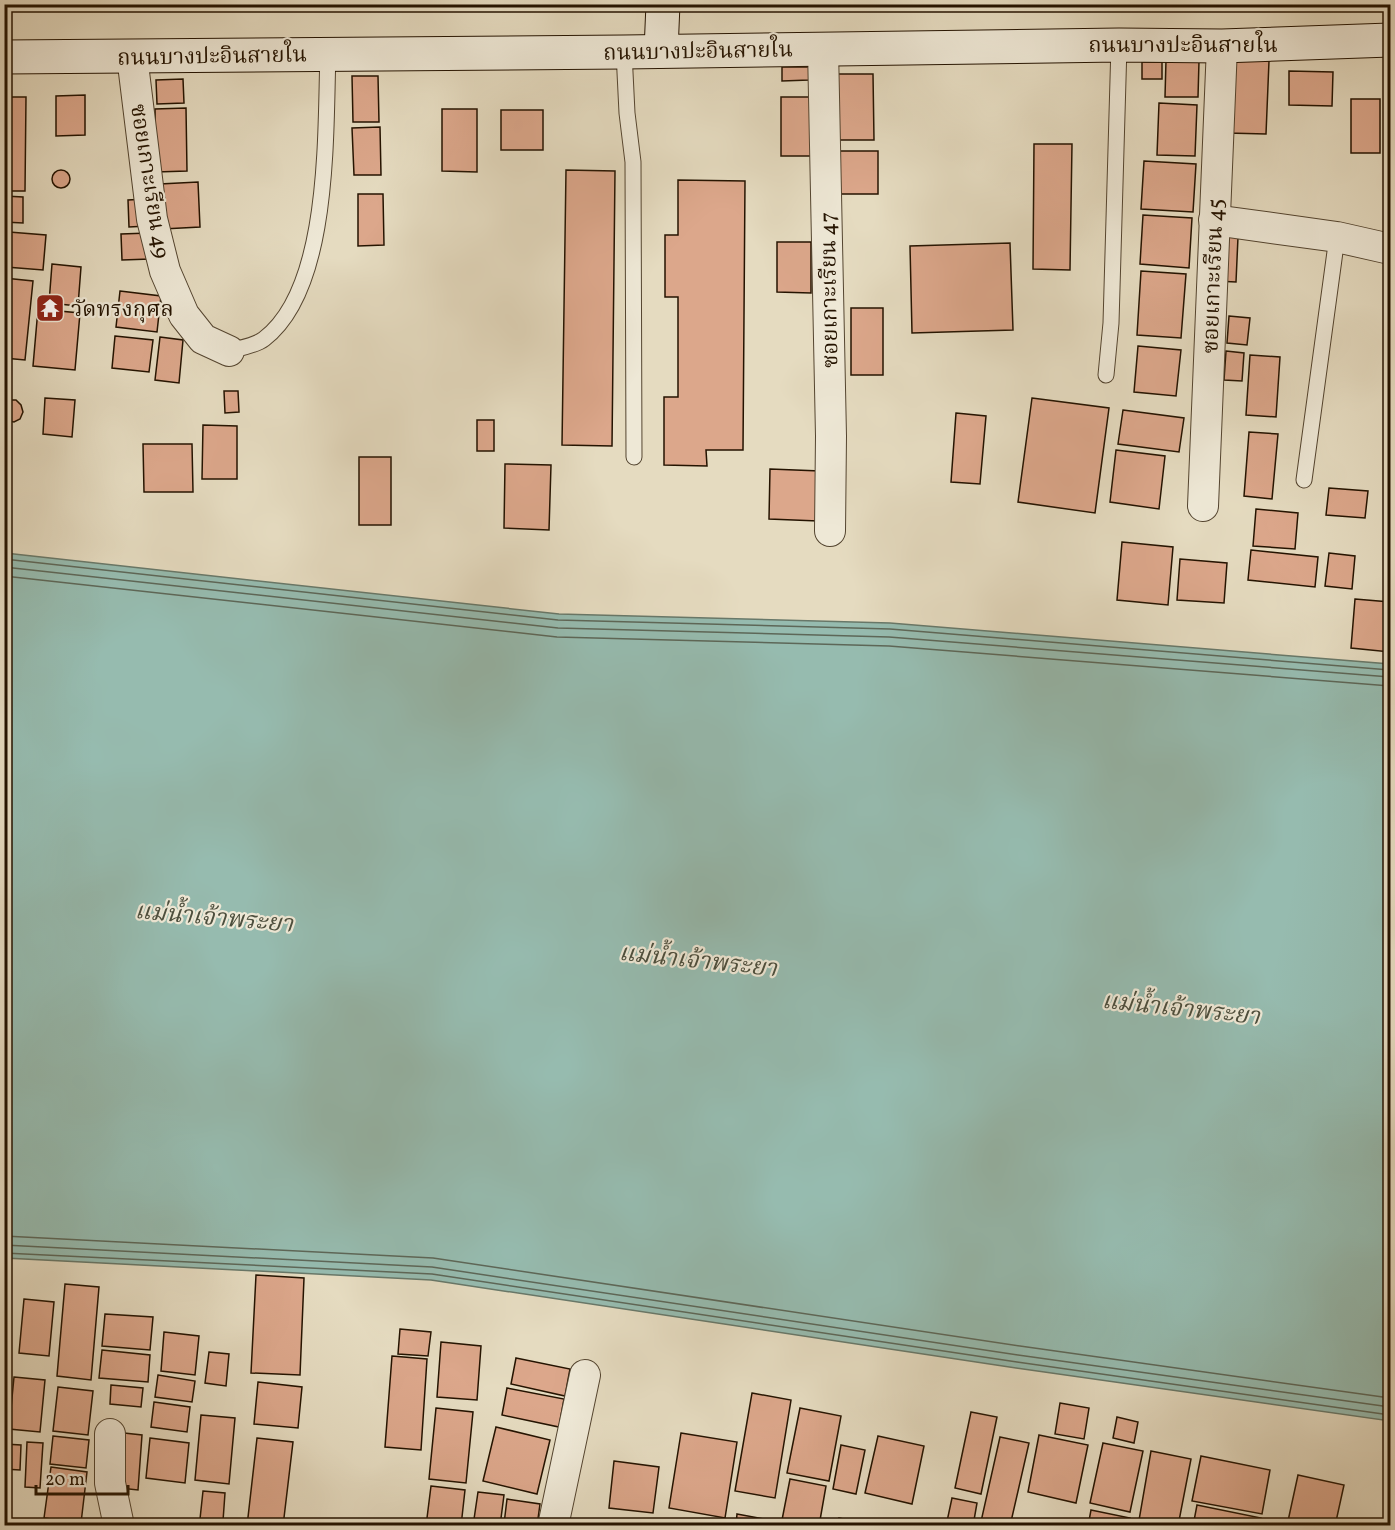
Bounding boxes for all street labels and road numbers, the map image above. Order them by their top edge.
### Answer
street label: ถนนบางปะอินสายใน [1088,30,1278,62]
street label: ถนนบางปะอินสายใน [603,34,793,70]
street label: ถนนบางปะอินสายใน [117,39,307,75]
street label: ซอยเกาะเรียน 49 [121,102,176,261]
street label: ซอยเกาะเรียน 45 [1196,198,1233,354]
street label: ซอยเกาะเรียน 47 [814,212,847,368]

